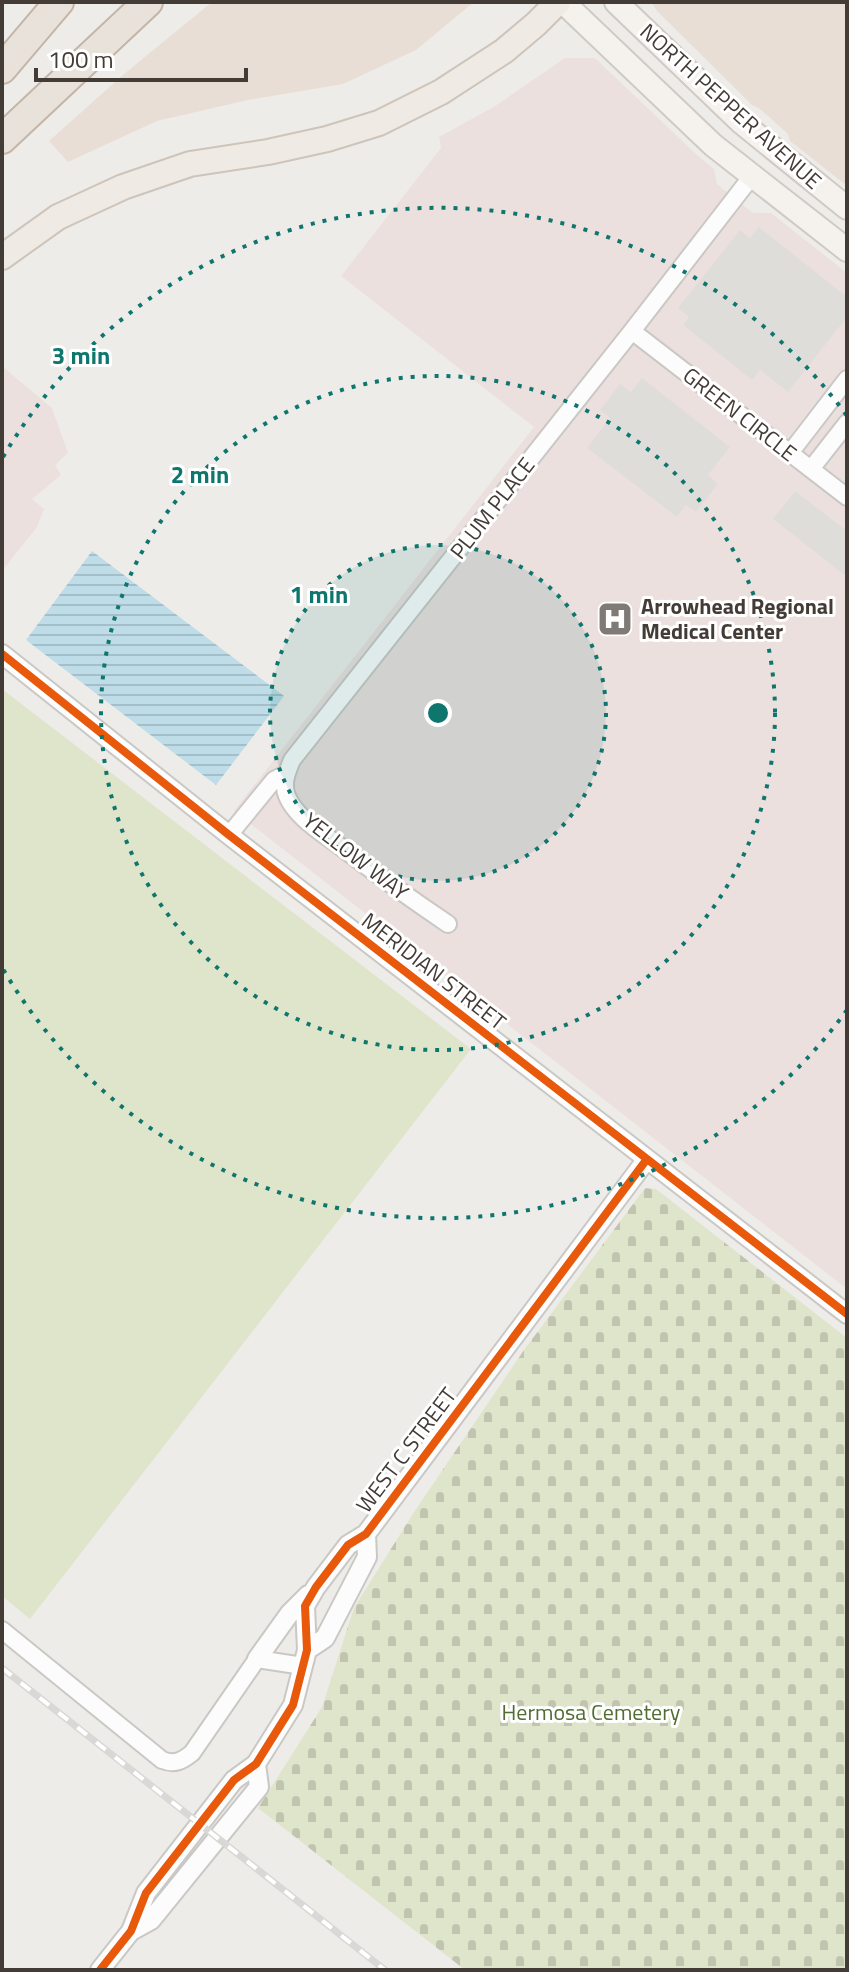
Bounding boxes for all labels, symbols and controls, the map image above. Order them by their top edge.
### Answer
street label: NORTH PEPPER AVENUE [632,15,830,197]
scale bar [36,32,246,82]
text: 100 m [48,41,114,77]
text: 3 min [52,337,110,373]
street label: GREEN CIRCLE [676,359,804,469]
street label: PLUM PLACE [441,450,543,566]
text: 2 min [171,456,229,492]
text: 1 min [290,576,348,612]
place label: Arrowhead Regional Medical Center [641,589,834,648]
hospital icon: Arrowhead Regional Medical Center [596,600,634,638]
centre of rings [424,699,452,727]
street label: YELLOW WAY [296,804,416,908]
street label: MERIDIAN STREET [355,904,514,1039]
street label: WEST C STREET [347,1380,465,1520]
park label: Hermosa Cemetery [502,1695,681,1729]

